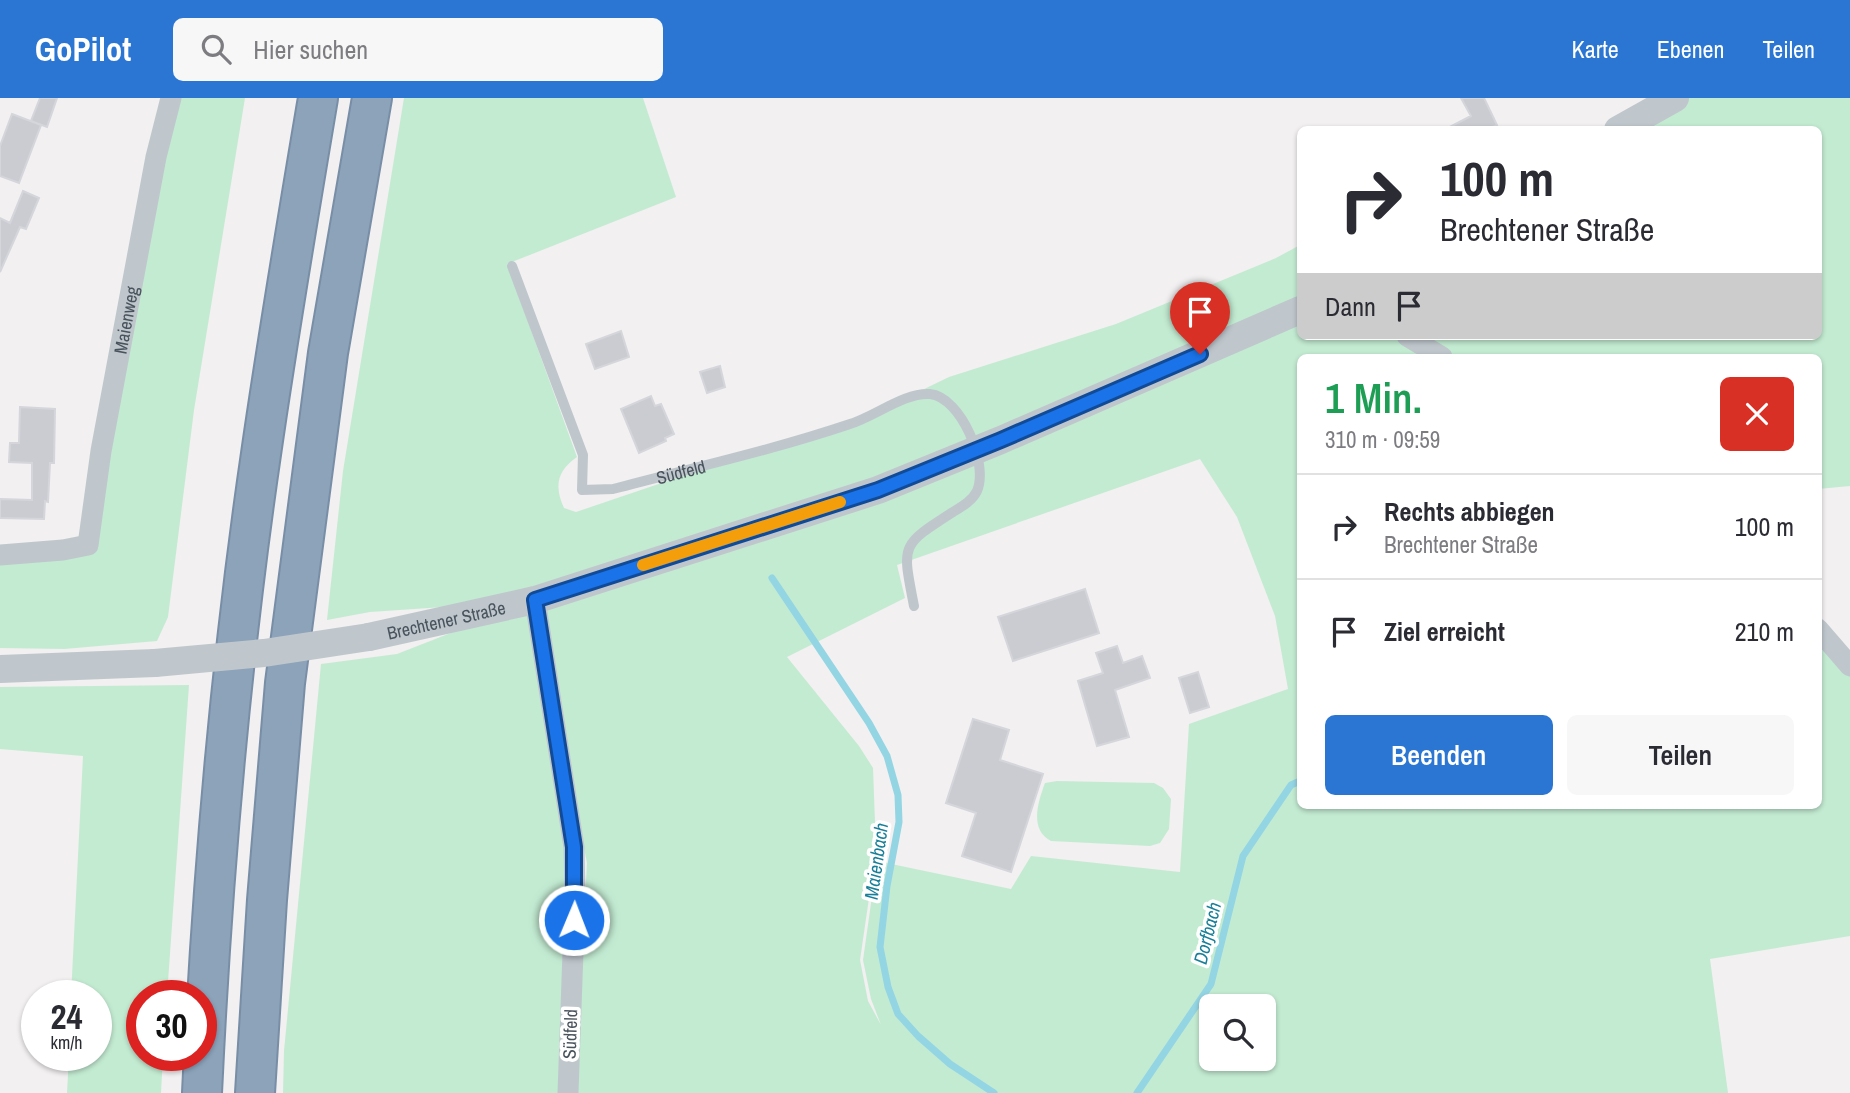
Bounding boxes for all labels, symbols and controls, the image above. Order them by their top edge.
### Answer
search box [173,18,663,81]
text: GoPilot [35,27,131,71]
icon: search [197,30,235,68]
text: Hier suchen [253,32,368,67]
text: Karte [1572,33,1619,65]
text: Ebenen [1657,33,1724,65]
text: Teilen [1762,33,1815,65]
text: 100 m [1440,145,1554,211]
icon: right [1325,154,1416,245]
text: Brechtener Straße [1440,208,1654,251]
pin [1170,282,1230,354]
street label: Maienweg [107,283,144,356]
icon: arrive [1390,287,1428,325]
text: Dann [1325,289,1376,324]
icon: arrive [1181,293,1219,331]
text: 1 Min. [1325,370,1422,426]
button: close [1720,377,1794,451]
text: 310 m · 09:59 [1325,424,1440,455]
street label: Südfeld [653,453,708,490]
text: Rechts abbiegen [1384,494,1555,529]
icon: right [1325,508,1363,546]
text: 100 m [1735,509,1794,544]
text: Brechtener Straße [1384,529,1538,560]
street label: Brechtener Straße [384,594,508,645]
icon: arrive [1325,613,1363,651]
text: Ziel erreicht [1384,614,1505,649]
text: 210 m [1735,614,1794,649]
button: Beenden [1325,715,1553,795]
button: Teilen [1567,715,1794,795]
water label: Maienbach [858,821,894,901]
position arrow [537,883,611,957]
water label: Dorfbach [1187,899,1227,967]
speed limit sign: 30 [126,980,217,1071]
text: 24 [51,993,82,1040]
map controls [1199,994,1276,1071]
button: search [1199,994,1276,1071]
street label: Südfeld [557,1009,583,1059]
text: km/h [51,1030,83,1055]

